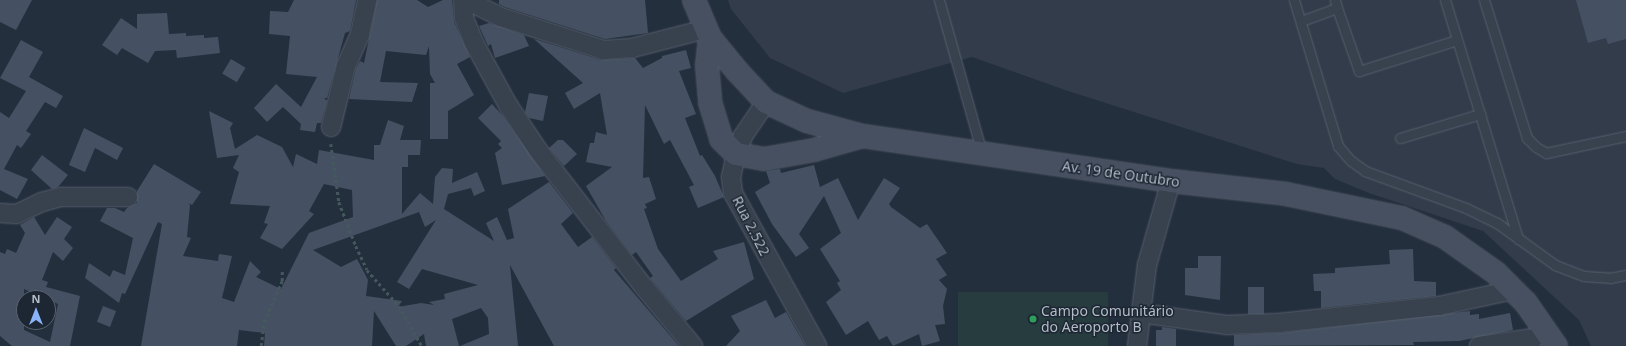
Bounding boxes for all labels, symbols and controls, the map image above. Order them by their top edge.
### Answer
street label: Av. 19 de Outubro [1061,157,1181,191]
street label: Rua 2.522 [729,193,773,259]
north arrow [16,290,56,330]
text: N [32,291,40,306]
place label: Campo Comunitário do Aeroporto B [1041,303,1174,336]
marker: Campo Comunitário do Aeroporto B [1028,314,1038,324]

